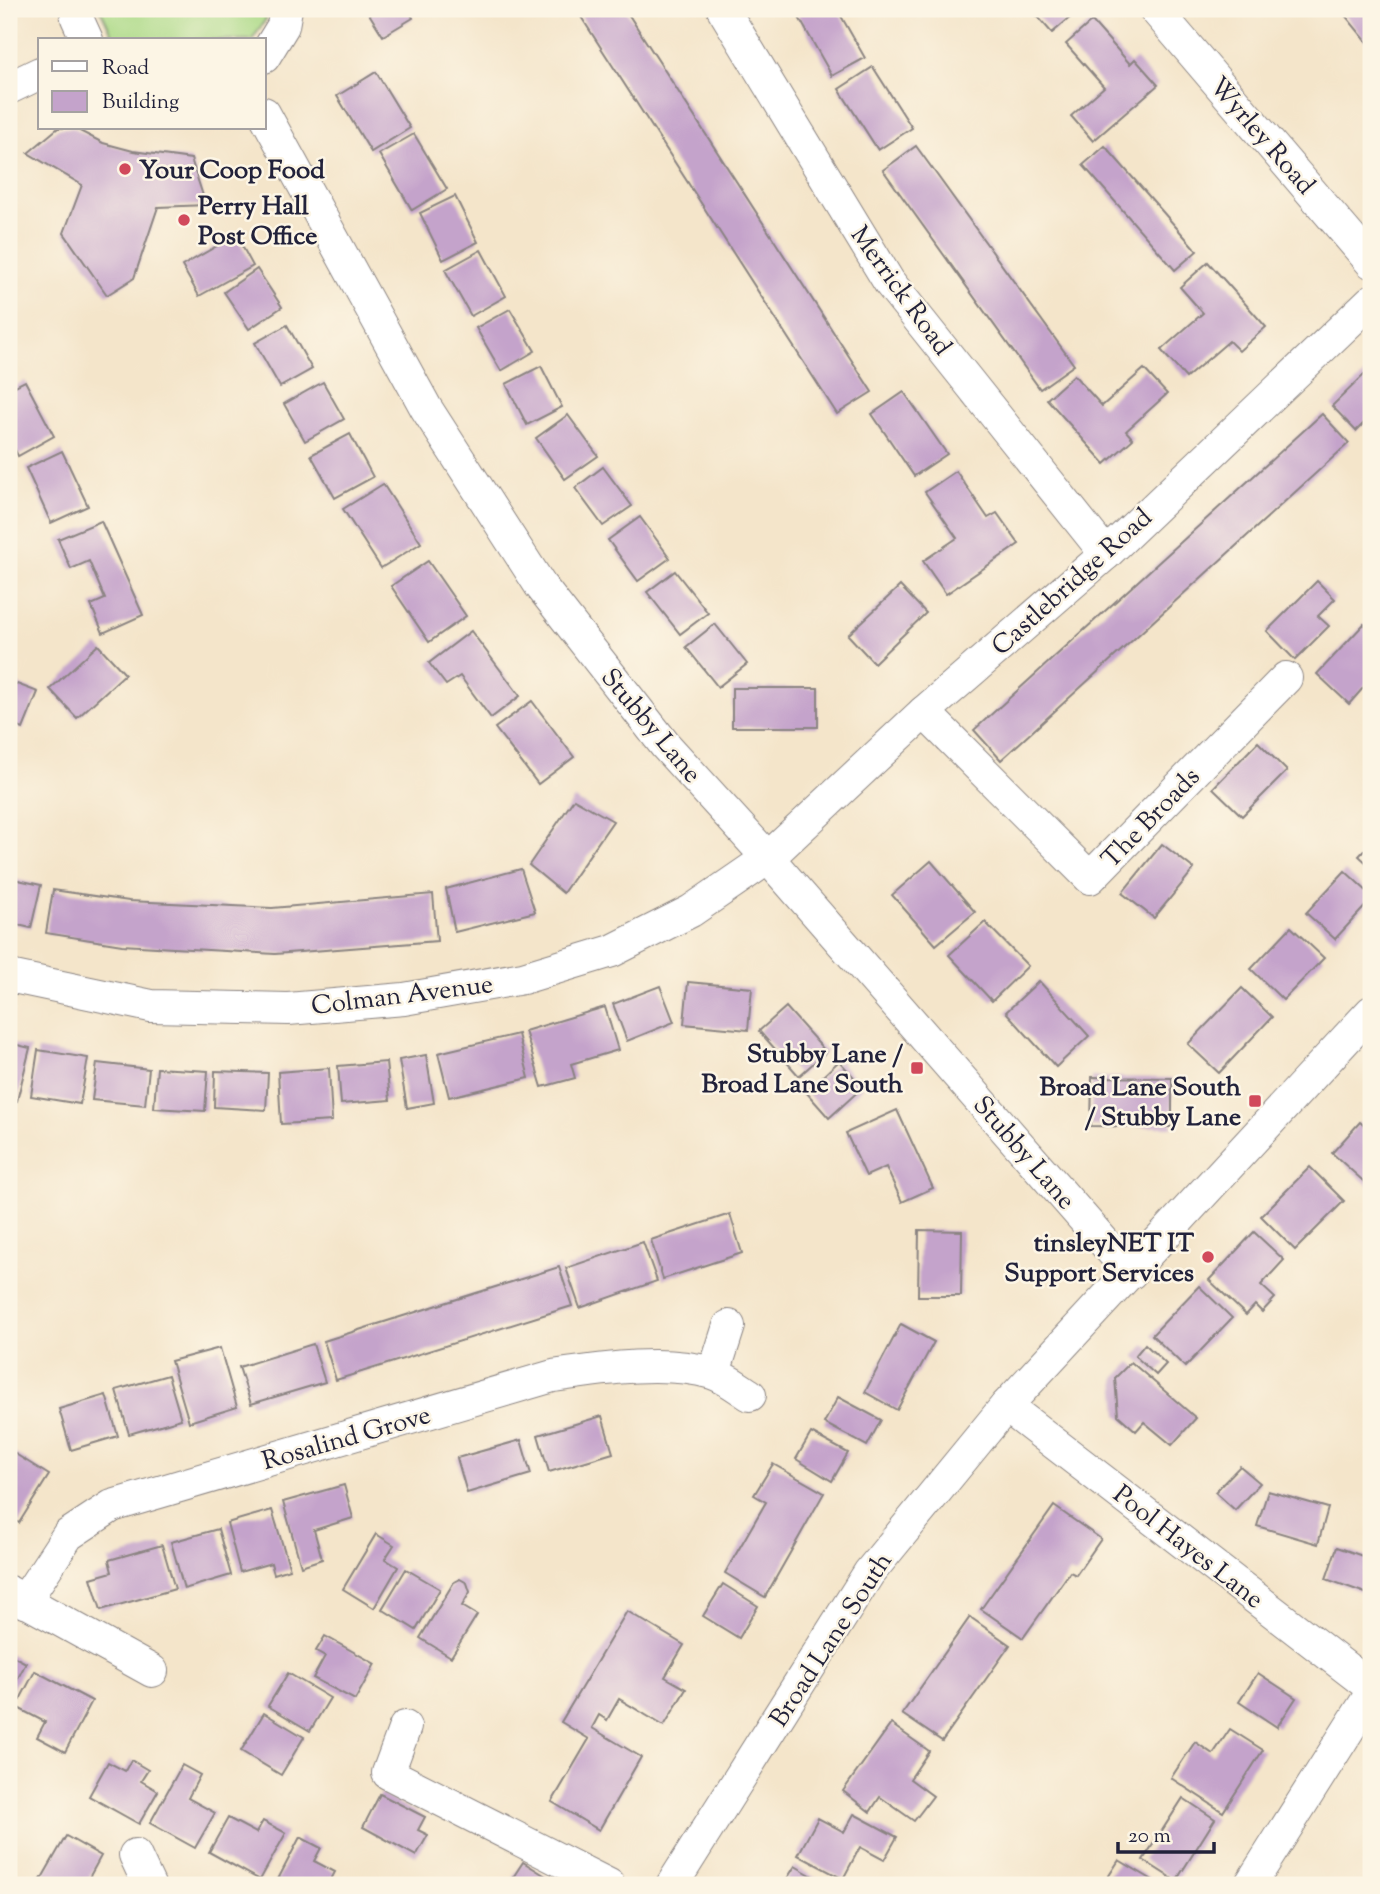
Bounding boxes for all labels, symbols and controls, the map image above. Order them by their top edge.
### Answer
legend [38,38,266,130]
text: Road [102,54,149,84]
street label: Wyrley Road [1199,70,1323,204]
text: Building [102,88,179,118]
place label: Your Coop Food [139,153,325,190]
marker: Your Coop Food [117,161,133,177]
place label: Perry Hall Post Office [198,189,317,256]
marker: Perry Hall Post Office [176,212,192,228]
street label: Merrick Road [840,219,960,364]
street label: Castlebridge Road [984,500,1161,665]
street label: Stubby Lane [591,661,709,792]
street label: The Broads [1094,760,1210,878]
street label: Colman Avenue [309,967,495,1026]
place label: Stubby Lane / Broad Lane South [702,1037,904,1104]
marker: Stubby Lane / Broad Lane South [909,1060,925,1076]
place label: Broad Lane South / Stubby Lane [1040,1070,1242,1137]
street label: Stubby Lane [963,1089,1083,1219]
marker: Broad Lane South / Stubby Lane [1247,1093,1263,1109]
place label: tinsleyNET IT Support Services [1004,1226,1195,1293]
marker: tinsleyNET IT Support Services [1200,1249,1216,1265]
street label: Rosalind Grove [258,1398,435,1481]
street label: Pool Hayes Lane [1104,1477,1271,1619]
street label: Broad Lane South [762,1546,902,1735]
scale bar [1118,1810,1214,1854]
text: 20 m [1128,1822,1171,1852]

